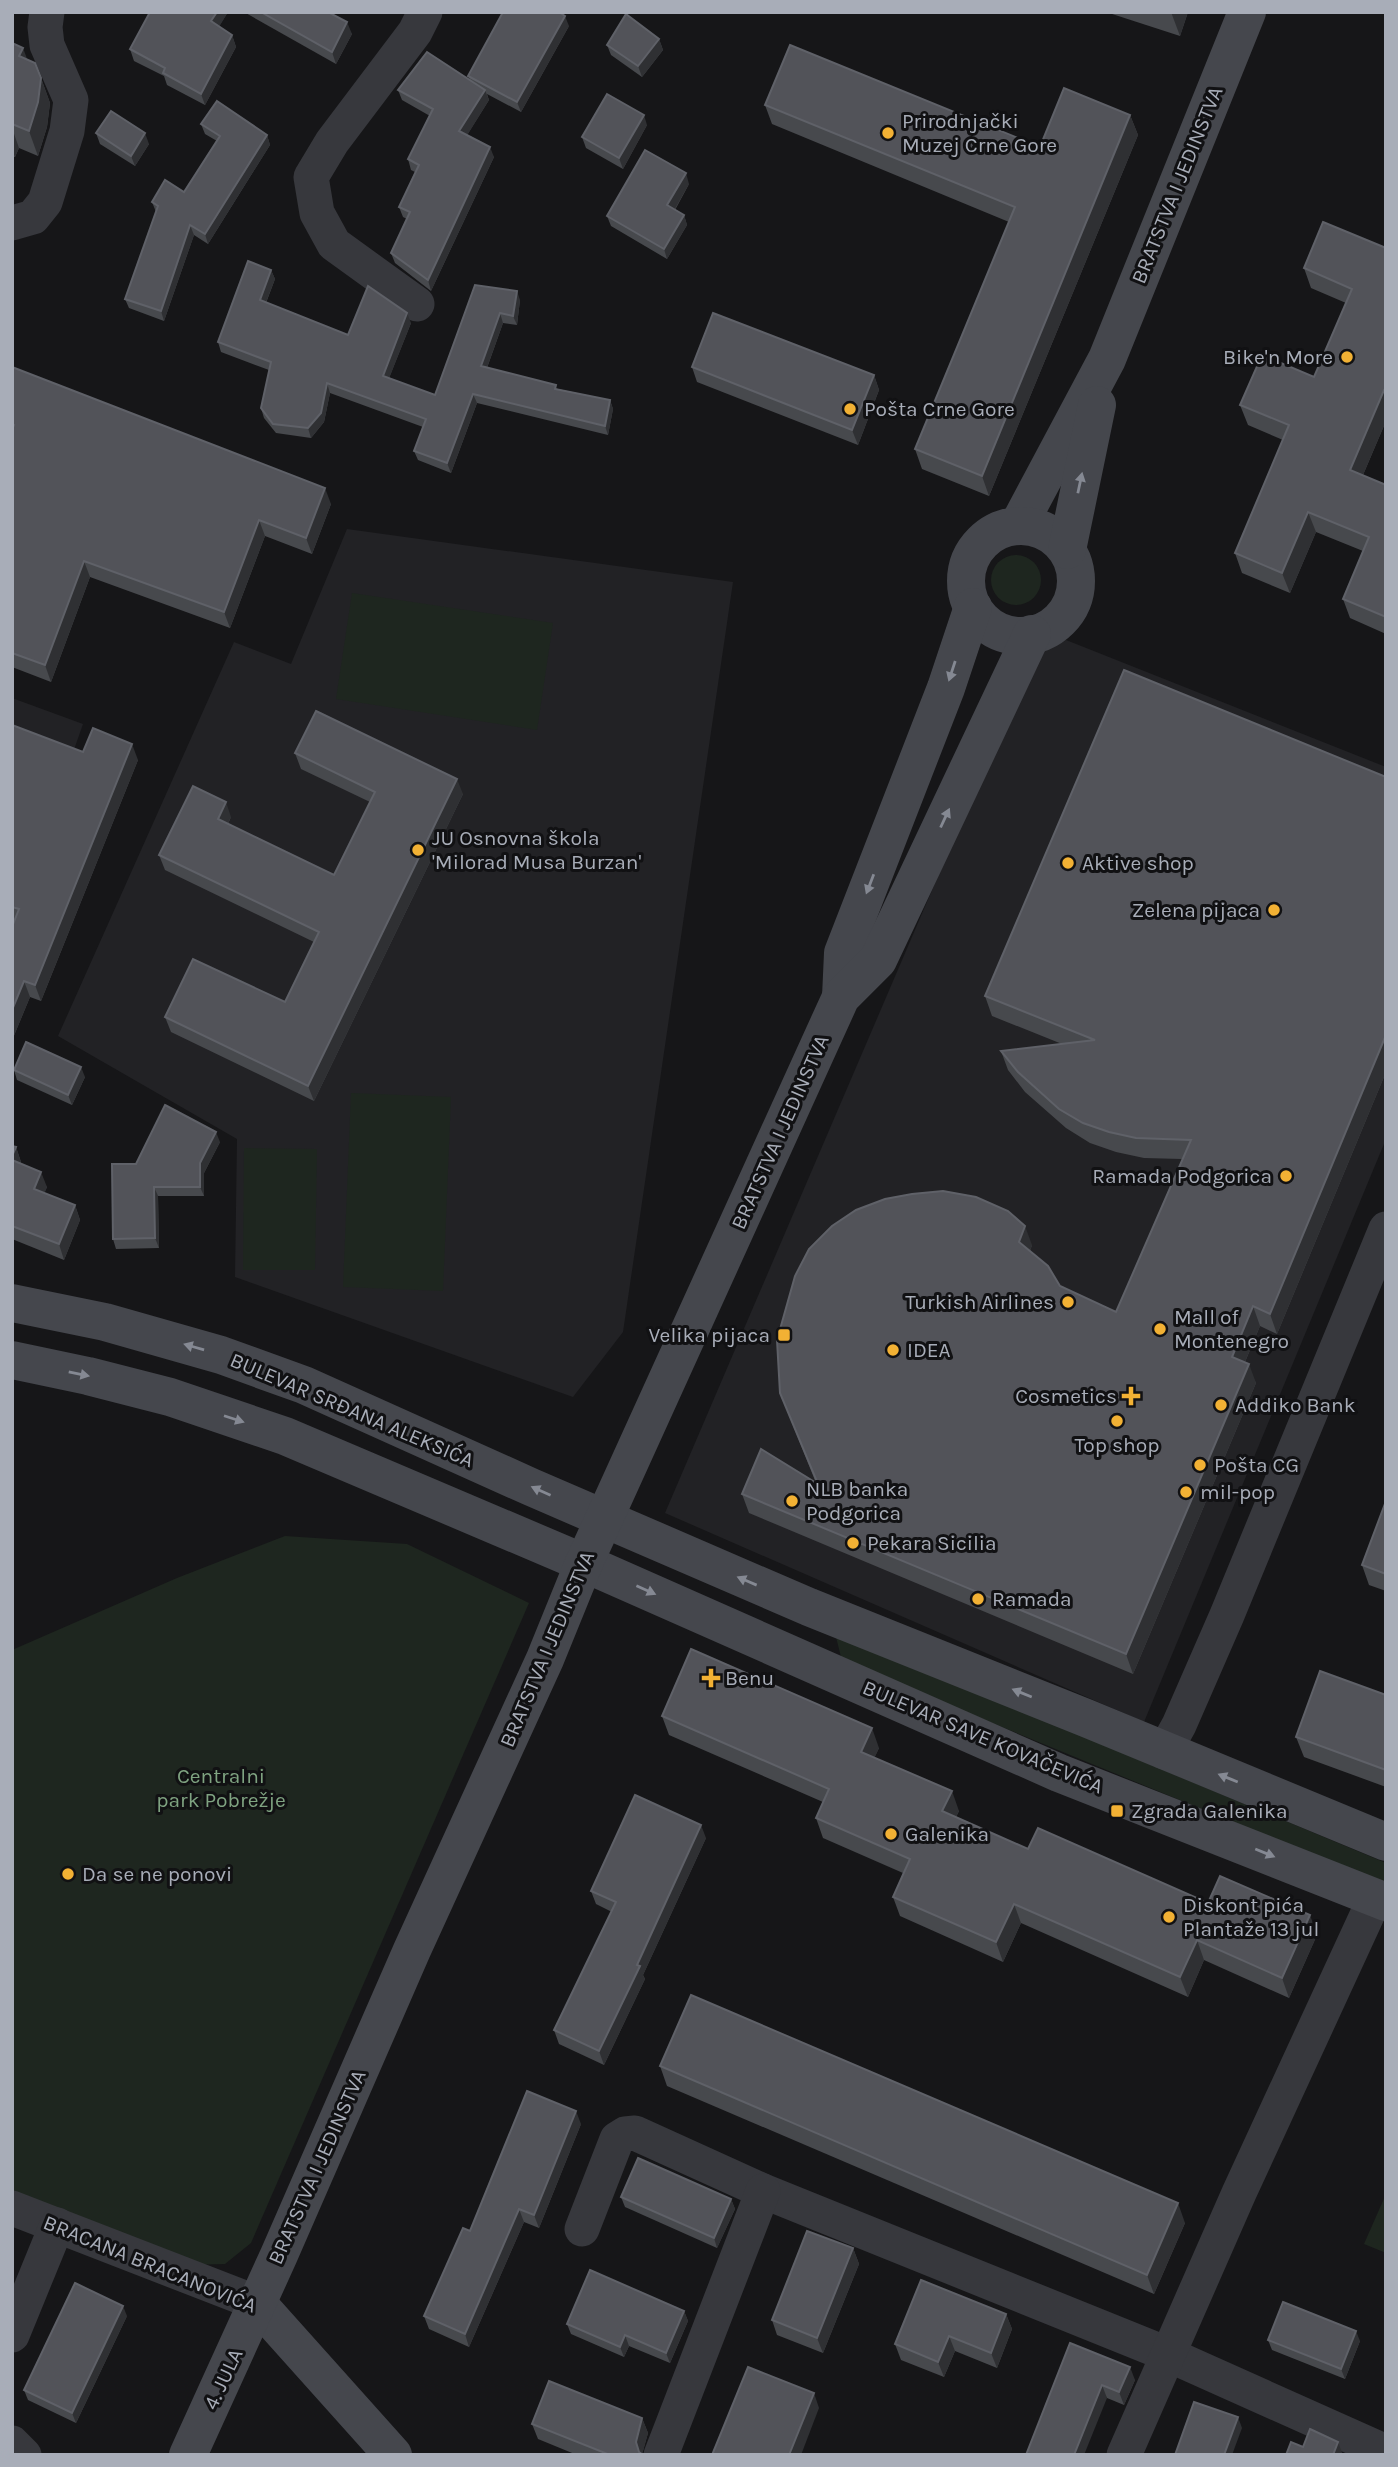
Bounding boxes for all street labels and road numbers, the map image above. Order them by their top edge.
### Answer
street label: BRATSTVA I JEDINSTVA [1126,83,1228,287]
street label: BRATSTVA I JEDINSTVA [726,1031,834,1233]
street label: BULEVAR SRĐANA ALEKSIĆA [227,1348,477,1472]
street label: BRATSTVA I JEDINSTVA [495,1547,599,1751]
street label: BULEVAR SAVE KOVAČEVIĆA [859,1675,1107,1799]
street label: BRATSTVA I JEDINSTVA [263,2066,371,2268]
street label: BRACANA BRACANOVIĆA [40,2210,260,2318]
street label: 4. JULA [198,2345,248,2413]

